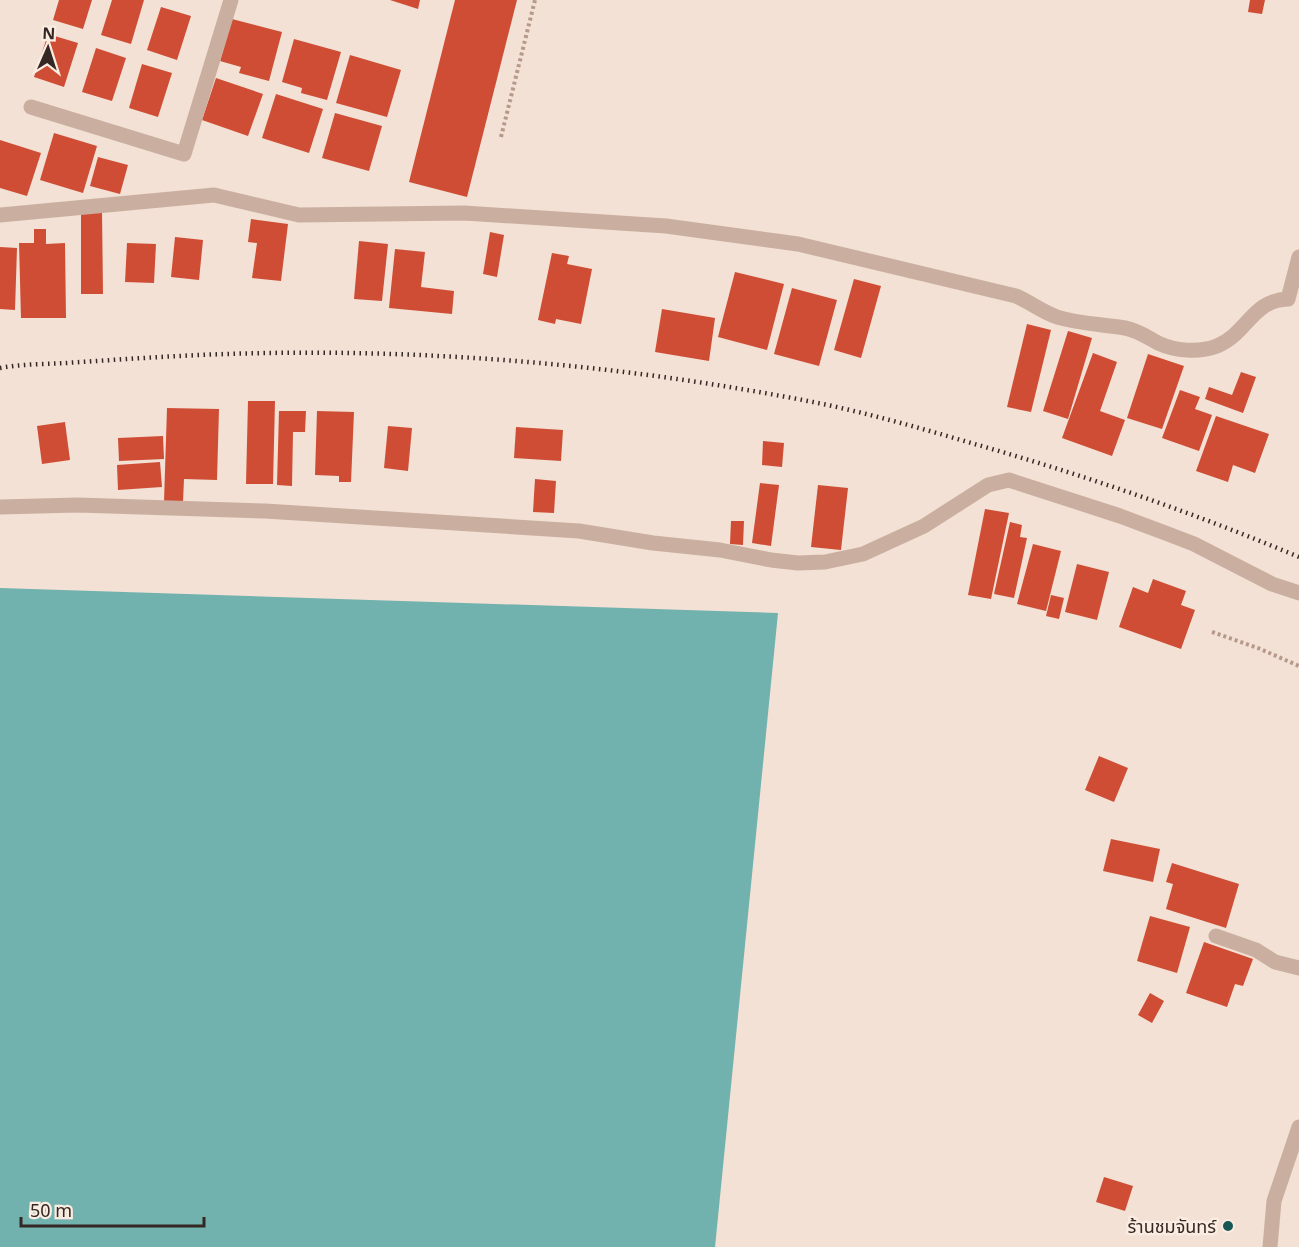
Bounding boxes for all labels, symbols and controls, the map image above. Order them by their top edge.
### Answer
north arrow [18,18,78,78]
text: N [42,22,56,44]
scale bar [21,1190,204,1228]
text: 50 m [30,1198,72,1222]
place label: ร้านชมจันทร์ [1128,1214,1217,1238]
marker: ร้านชมจันทร์ [1221,1219,1235,1233]

